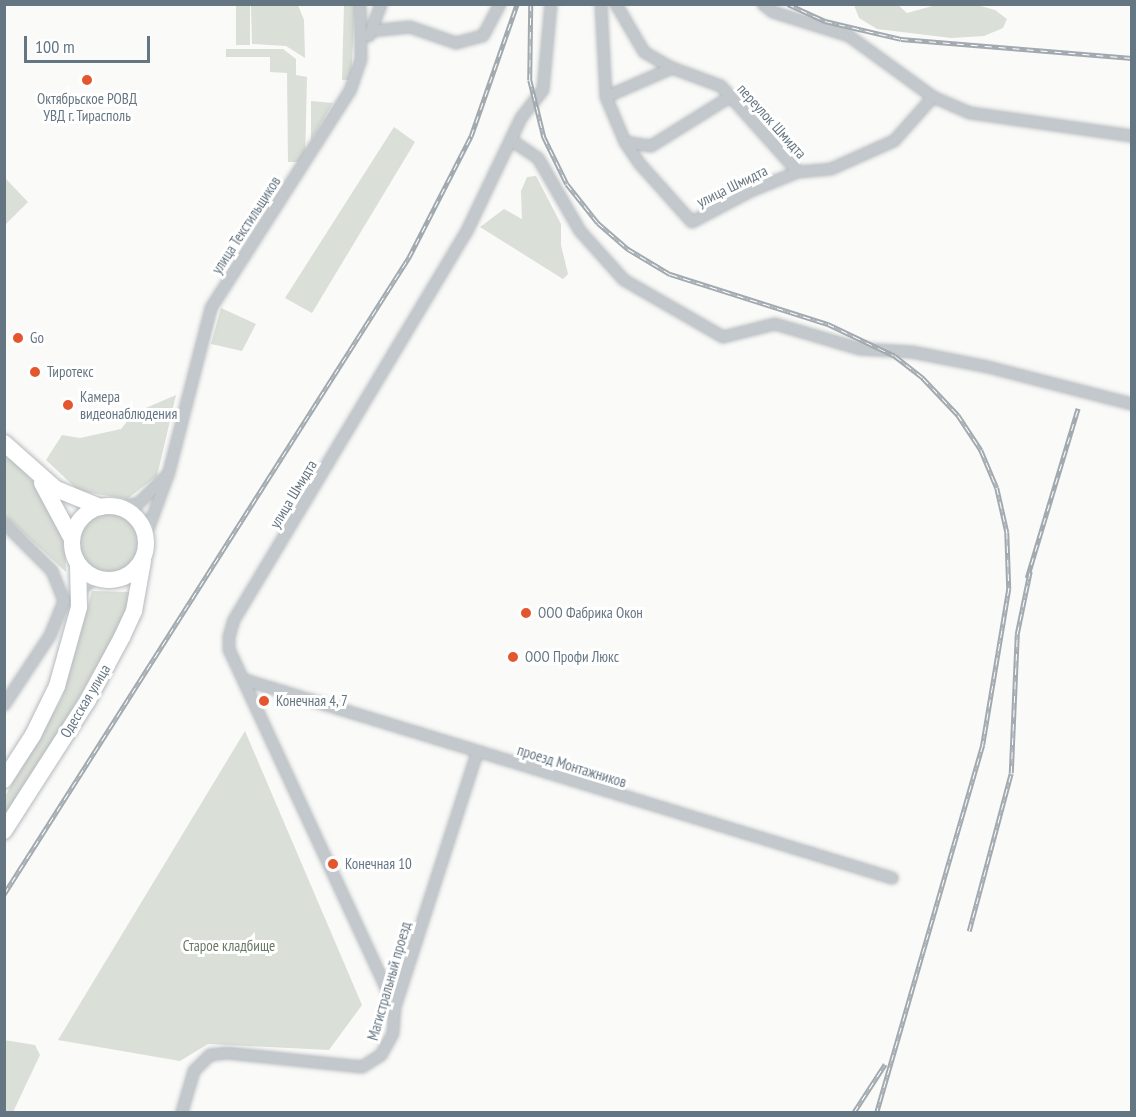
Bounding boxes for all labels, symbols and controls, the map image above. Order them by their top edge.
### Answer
scale bar [27,24,153,62]
text: 100 m [35,35,75,58]
marker: Октябрьское РОВД УВД г. Тирасполь [80,73,94,87]
street label: переулок Шмидта [734,80,810,162]
place label: Октябрьское РОВД УВД г. Тирасполь [37,89,137,124]
street label: улица Шмидта [694,161,770,211]
street label: улица Текстильщиков [208,173,284,277]
place label: Go [30,329,44,347]
marker: Go [11,331,25,345]
place label: Тиротекс [47,363,94,381]
marker: Тиротекс [28,365,42,379]
place label: Камера видеонаблюдения [80,387,177,422]
marker: Камера видеонаблюдения [61,398,75,412]
street label: улица Шмидта [266,457,320,531]
place label: ООО Фабрика Окон [538,604,643,622]
marker: ООО Фабрика Окон [519,606,533,620]
place label: ООО Профи Люкс [525,648,619,666]
marker: ООО Профи Люкс [506,650,520,664]
street label: Одесская улица [56,661,114,741]
place label: Конечная 4, 7 [276,692,349,710]
marker: Конечная 4, 7 [257,694,271,708]
street label: проезд Монтажников [515,741,629,791]
place label: Конечная 10 [345,855,412,873]
marker: Конечная 10 [326,857,340,871]
street label: Магистральный проезд [363,920,415,1042]
park label: Старое кладбище [183,937,275,955]

